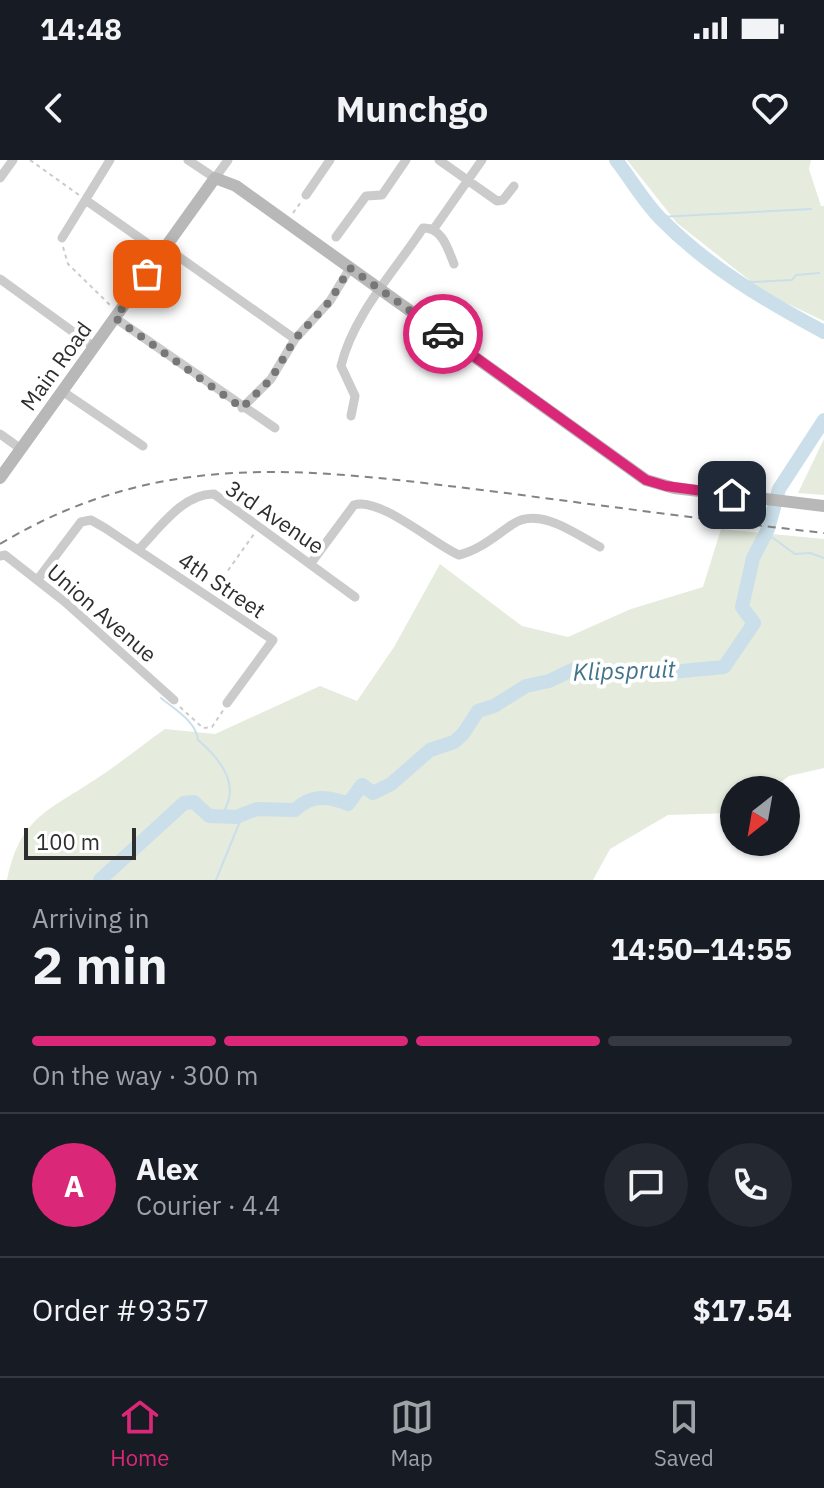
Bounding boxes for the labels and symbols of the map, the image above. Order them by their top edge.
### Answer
pin [113,240,181,308]
courier [403,294,483,374]
street label: Main Road [13,315,98,416]
pin [698,461,766,529]
street label: 3rd Avenue [221,473,330,560]
street label: 4th Street [173,545,271,624]
street label: Union Avenue [41,557,163,668]
water label: Klipspruit [572,652,677,688]
north arrow [720,776,800,856]
scale bar [24,824,136,860]

